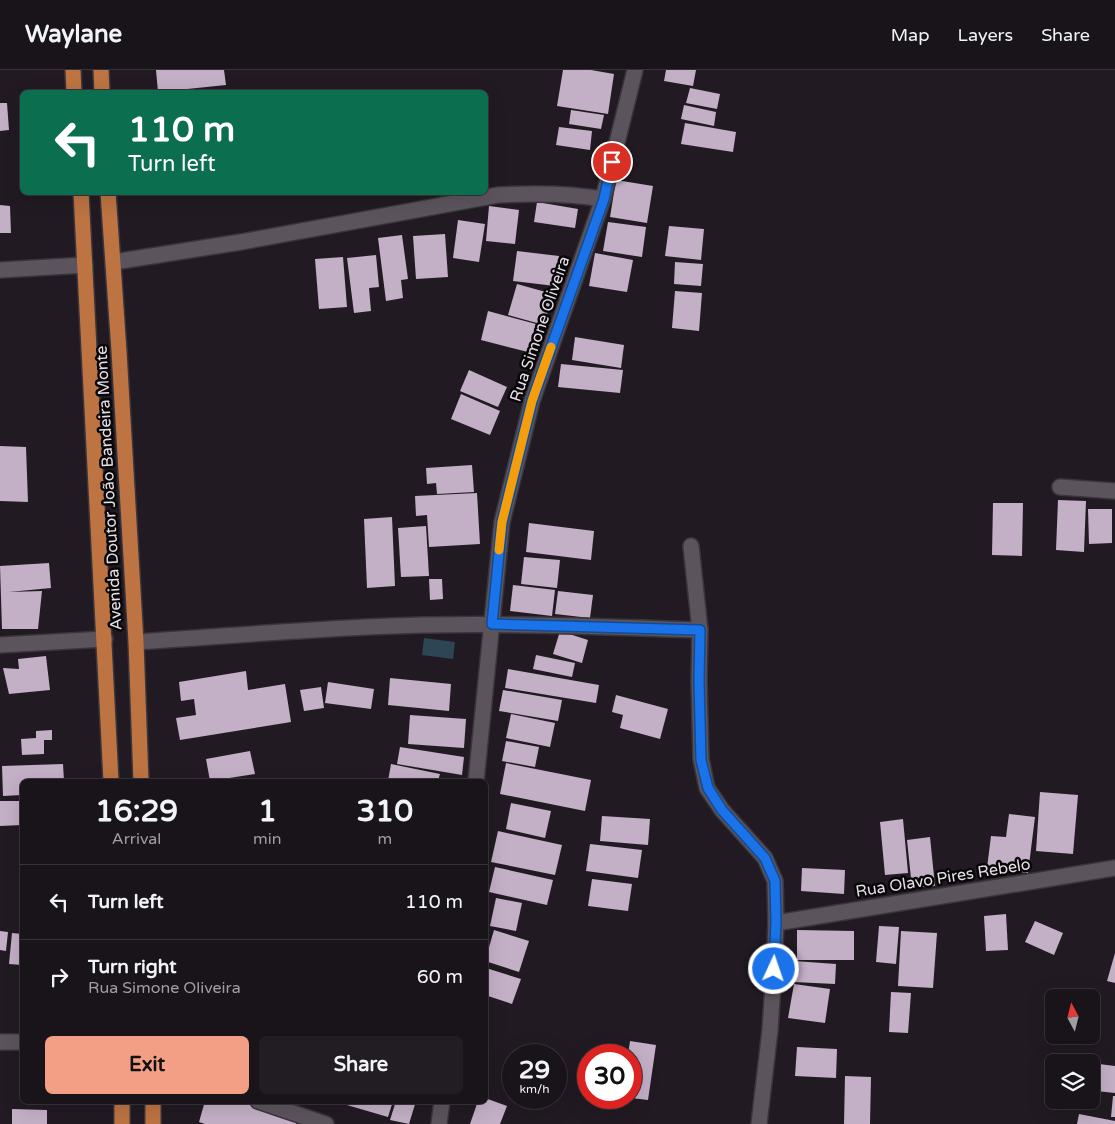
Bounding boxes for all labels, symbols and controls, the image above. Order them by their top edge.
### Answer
text: Waylane [25,20,122,49]
text: Map [891,24,930,46]
text: Layers [958,24,1013,46]
text: Share [1041,24,1090,46]
text: 110 m [128,109,235,151]
icon: left [45,110,110,175]
pin [591,141,633,183]
icon: arrive [598,148,626,176]
text: Turn left [128,151,216,177]
street label: Rua Simone Oliveira [506,254,574,404]
street label: Avenida Doutor João Bandeira Monte [92,345,126,631]
text: 16:29 [95,793,178,830]
text: 1 [258,793,277,830]
text: 310 [357,793,413,830]
text: Arrival [112,829,161,849]
text: min [253,829,282,849]
text: m [377,829,392,849]
street label: Rua Olavo Pires Rebelo [854,854,1032,902]
icon: left [45,888,73,916]
text: Turn left [88,891,164,913]
text: 110 m [405,891,463,913]
position arrow [747,942,799,994]
text: Turn right [88,956,176,978]
icon: right [45,963,73,991]
text: 60 m [417,966,463,988]
text: Rua Simone Oliveira [88,978,241,998]
north arrow [1045,989,1100,1044]
map controls [1045,989,1100,1109]
button: Exit [45,1036,249,1094]
button: Share [259,1036,463,1094]
speed limit sign: 30 [577,1044,642,1109]
button: layers [1045,1054,1100,1109]
text: 29 [519,1055,550,1085]
text: km/h [519,1082,550,1096]

